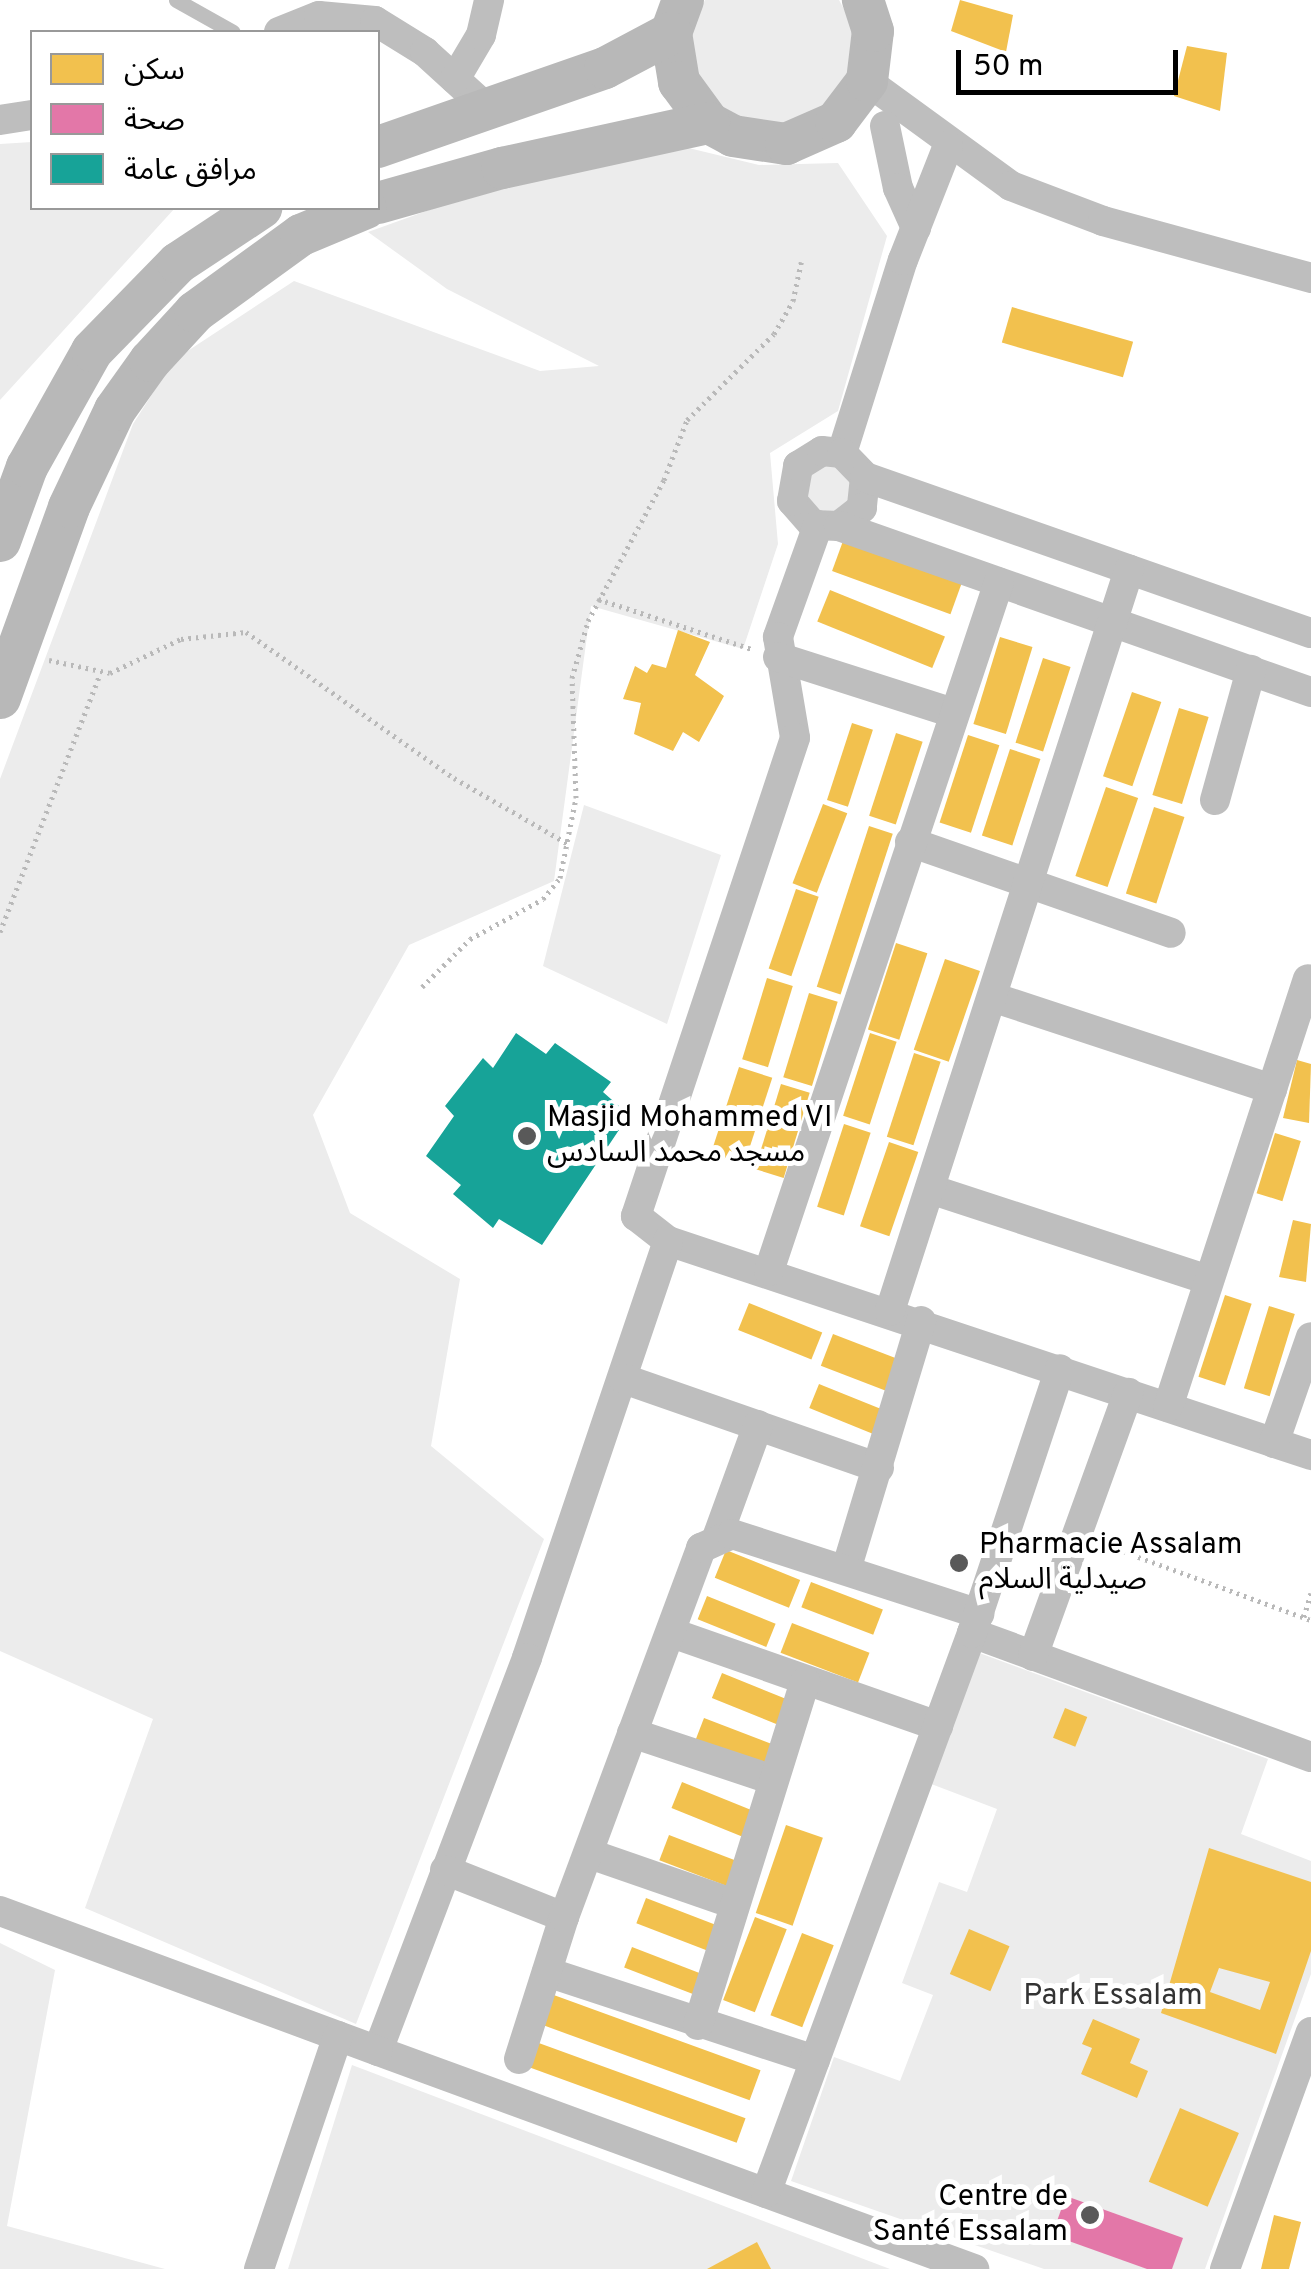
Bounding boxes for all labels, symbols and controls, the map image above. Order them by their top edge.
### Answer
legend [30,30,380,210]
scale bar [961,30,1184,92]
text: 50 m [973,49,1043,86]
text: سكن [124,53,185,90]
text: صحة [124,103,185,140]
text: مرافق عامة [124,153,257,190]
place label: Masjid Mohammed VI مسجد محمد السادس [547,1101,834,1172]
marker: Masjid Mohammed VI مسجد محمد السادس [516,1125,538,1147]
place label: Pharmacie Assalam صيدلية السلام [979,1528,1244,1598]
marker: Pharmacie Assalam صيدلية السلام [948,1552,970,1574]
park label: Park Essalam [1023,1979,1203,2015]
place label: Centre de Santé Essalam [873,2180,1068,2250]
marker: Centre de Santé Essalam [1077,2202,1103,2228]

